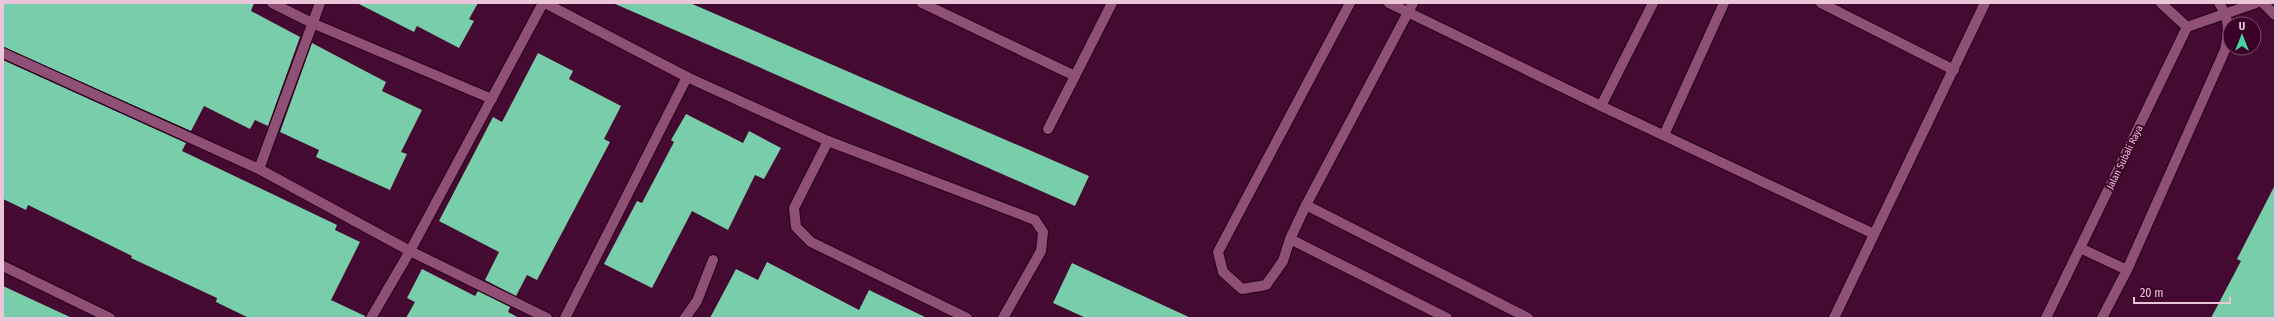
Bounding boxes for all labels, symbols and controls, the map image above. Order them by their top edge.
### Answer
north arrow [2222,16,2262,56]
text: U [2239,20,2245,33]
street label: Jalan Subali Raya [2104,123,2146,191]
scale bar [2134,279,2230,305]
text: 20 m [2140,286,2164,300]

